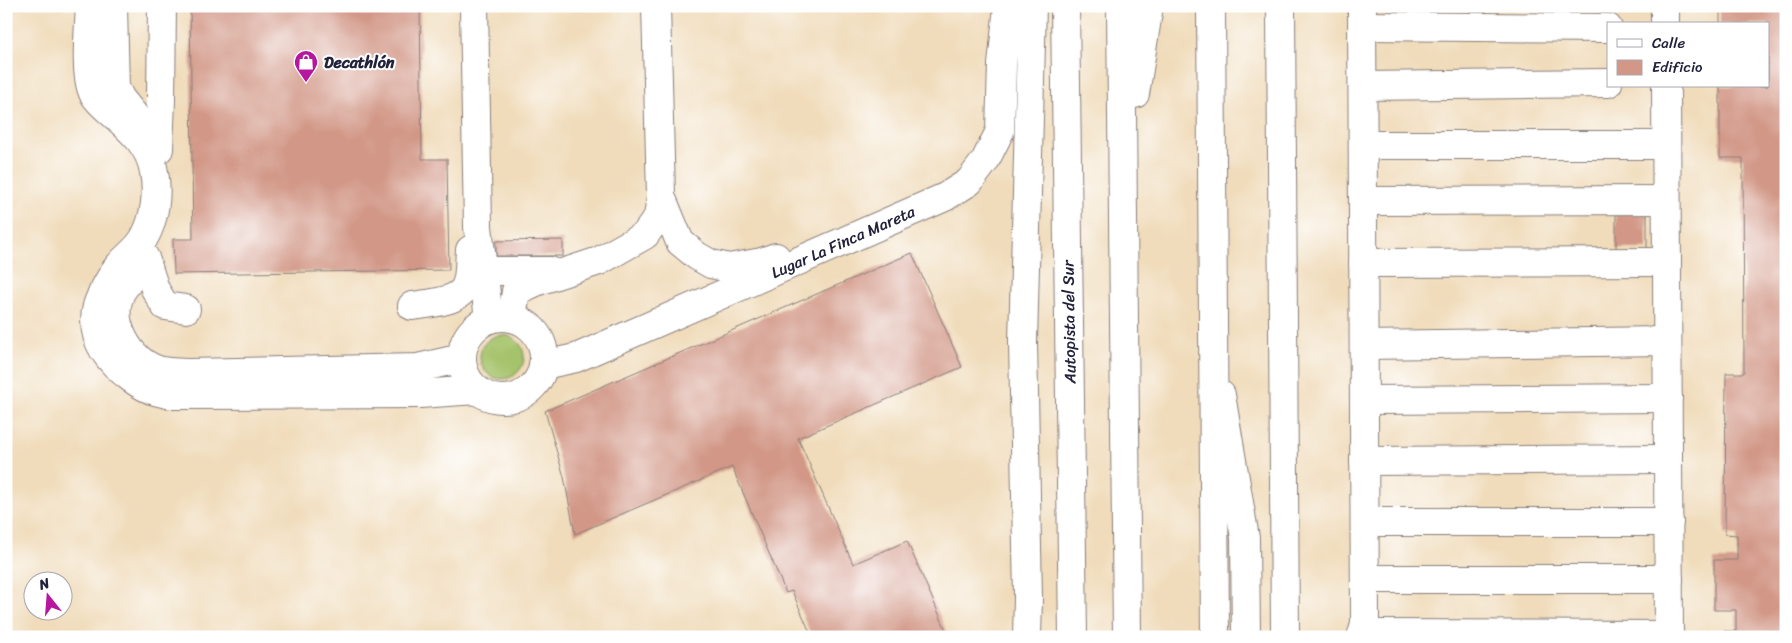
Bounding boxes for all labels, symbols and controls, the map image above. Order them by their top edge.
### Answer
legend [1607,22,1770,88]
text: Calle [1652,30,1685,56]
place label: Decathlón [324,48,395,77]
shop icon: Decathlón [293,49,319,83]
text: Edificio [1652,54,1703,80]
street label: Lugar La Finca Mareta [766,197,921,287]
street label: Autopista del Sur [1053,259,1085,385]
north arrow [22,570,72,620]
text: N [35,571,53,598]

